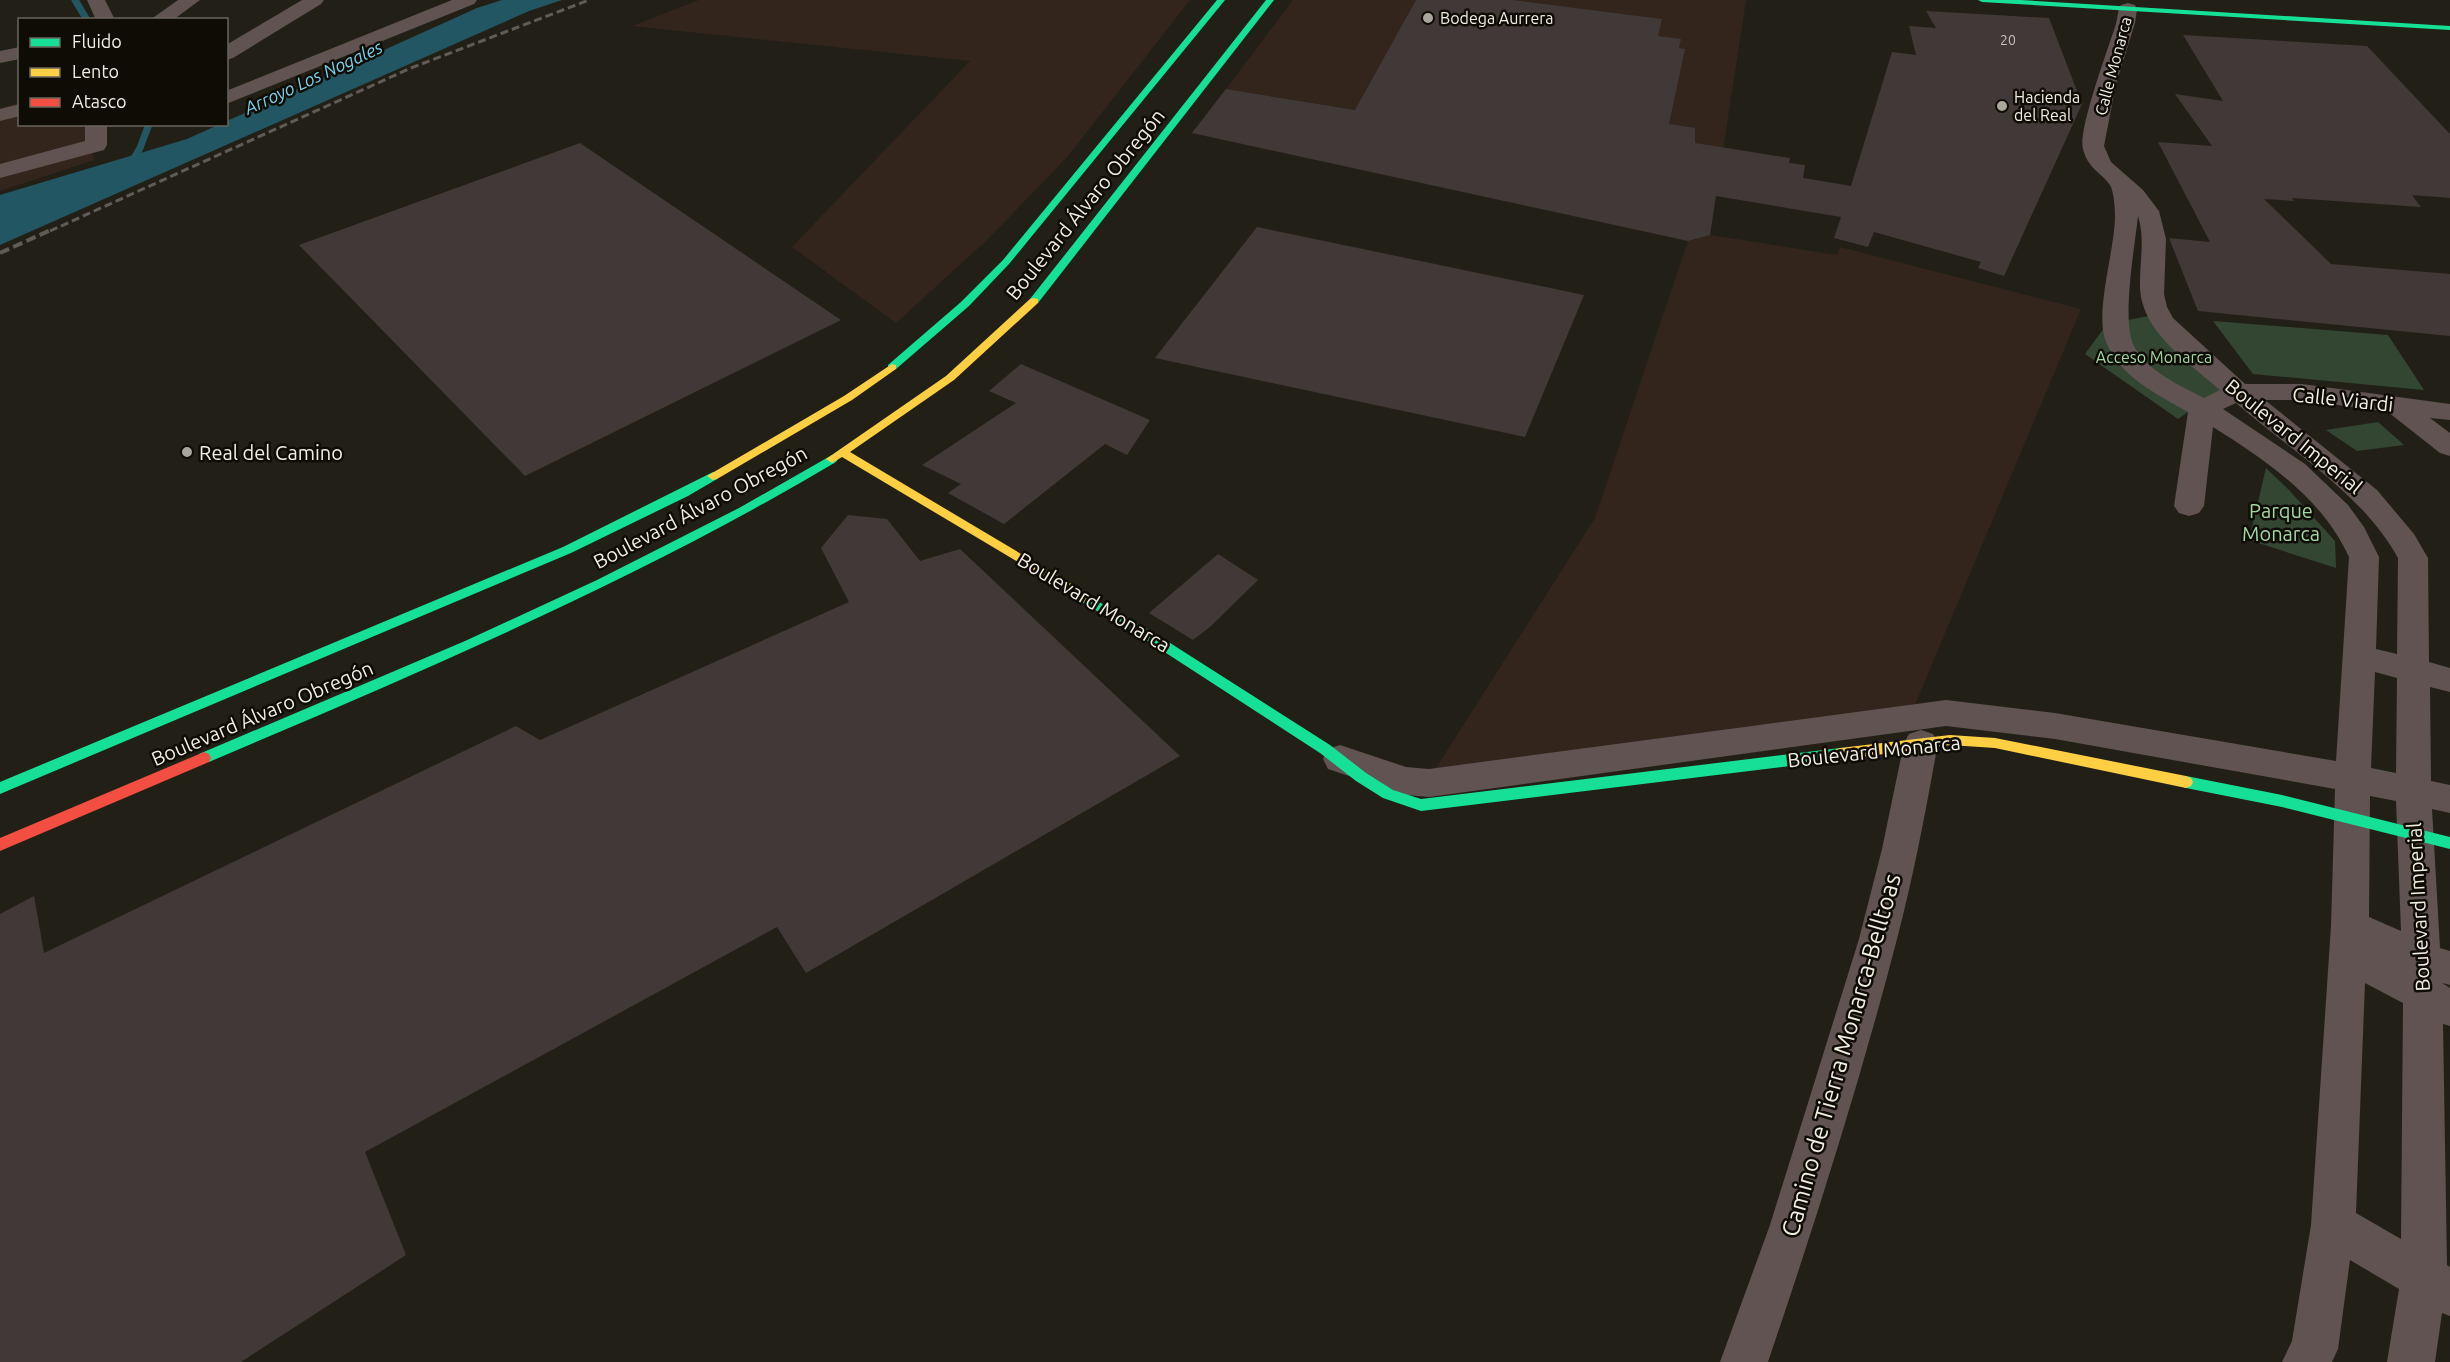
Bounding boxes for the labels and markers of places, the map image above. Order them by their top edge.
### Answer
place label: Bodega Aurrera [1440,9,1554,27]
marker: Bodega Aurrera [1421,11,1435,25]
place label: Hacienda del Real [2014,88,2080,124]
marker: Hacienda del Real [1995,99,2009,113]
place label: Real del Camino [199,441,343,464]
marker: Real del Camino [180,445,194,459]

